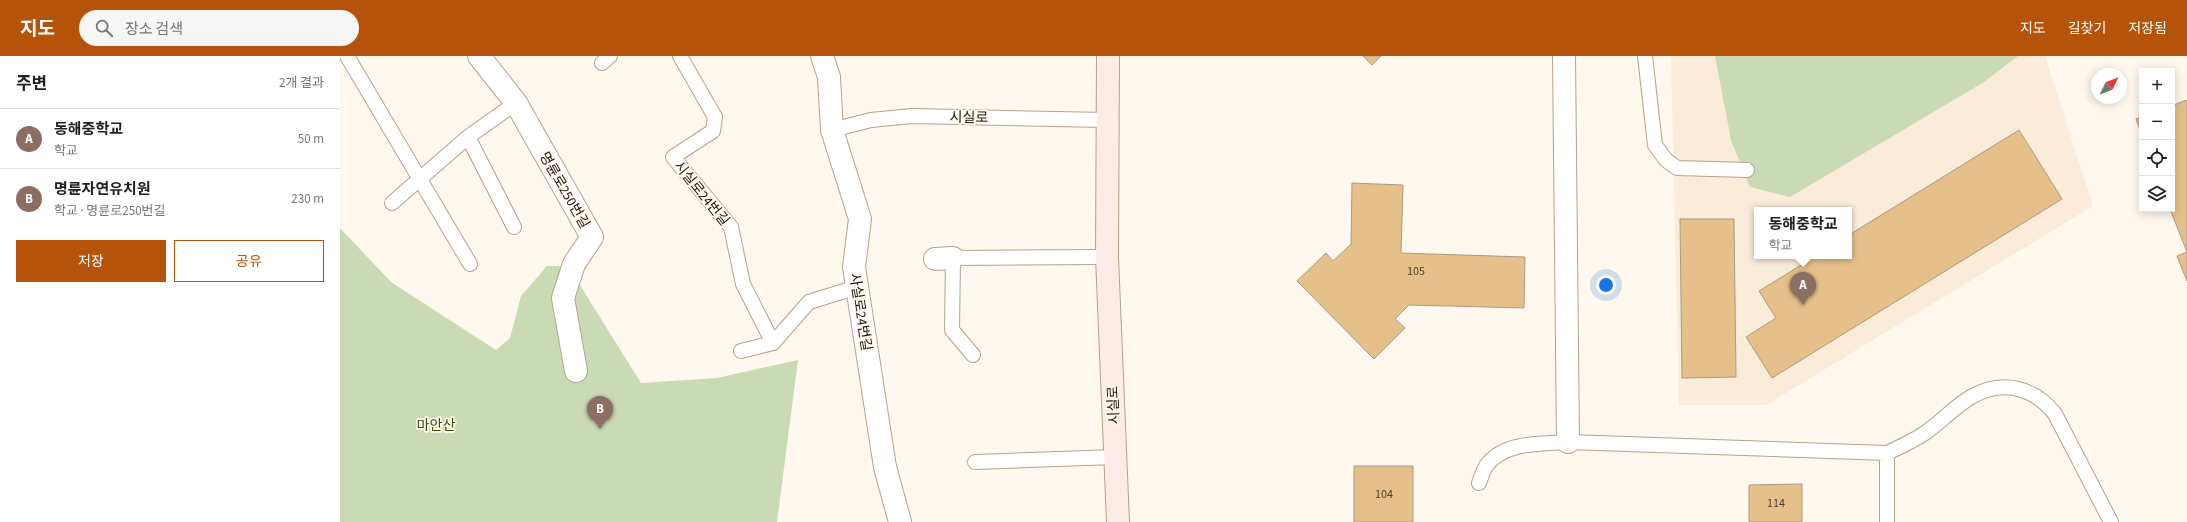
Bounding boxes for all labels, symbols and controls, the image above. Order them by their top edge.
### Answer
search box [79,10,359,46]
text: 지도 [20,16,55,43]
icon: search [93,17,115,39]
text: 장소 검색 [125,19,183,40]
text: 지도 [2020,19,2046,39]
text: 길찾기 [2068,19,2106,39]
text: 저장됨 [2128,19,2167,39]
north arrow [2091,68,2127,104]
map controls [2139,68,2175,212]
button: + [2139,68,2175,104]
text: 주변 [16,72,47,96]
text: 2개 결과 [279,74,324,92]
button: − [2139,104,2175,140]
street label: 시실로 [949,108,989,128]
text: 동해중학교 [54,119,123,140]
text: A [25,130,33,148]
text: 50 m [298,130,324,148]
button: locate [2139,140,2175,176]
text: 학교 [54,142,78,160]
street label: 명륜로250번길 [534,149,594,232]
street label: 시실로24번길 [669,157,734,230]
button: layers [2139,176,2175,212]
text: 명륜자연유치원 [54,179,151,200]
text: B [25,190,33,208]
text: 230 m [291,190,324,208]
text: 학교 · 명륜로250번길 [54,202,166,220]
popup [1754,207,1852,259]
text: 동해중학교 [1768,214,1838,235]
text: 학교 [1768,237,1792,255]
button: 저장 [16,240,166,282]
button: 공유 [174,240,324,282]
house number: 105 [1407,263,1425,280]
street label: 사실로24번길 [844,272,876,352]
pin: A [1790,272,1816,305]
your location [1596,275,1616,295]
street label: 시실로 [1103,385,1125,425]
pin: B [587,396,613,429]
park label: 마안산 [417,416,455,436]
house number: 104 [1375,486,1393,503]
house number: 114 [1767,495,1785,512]

